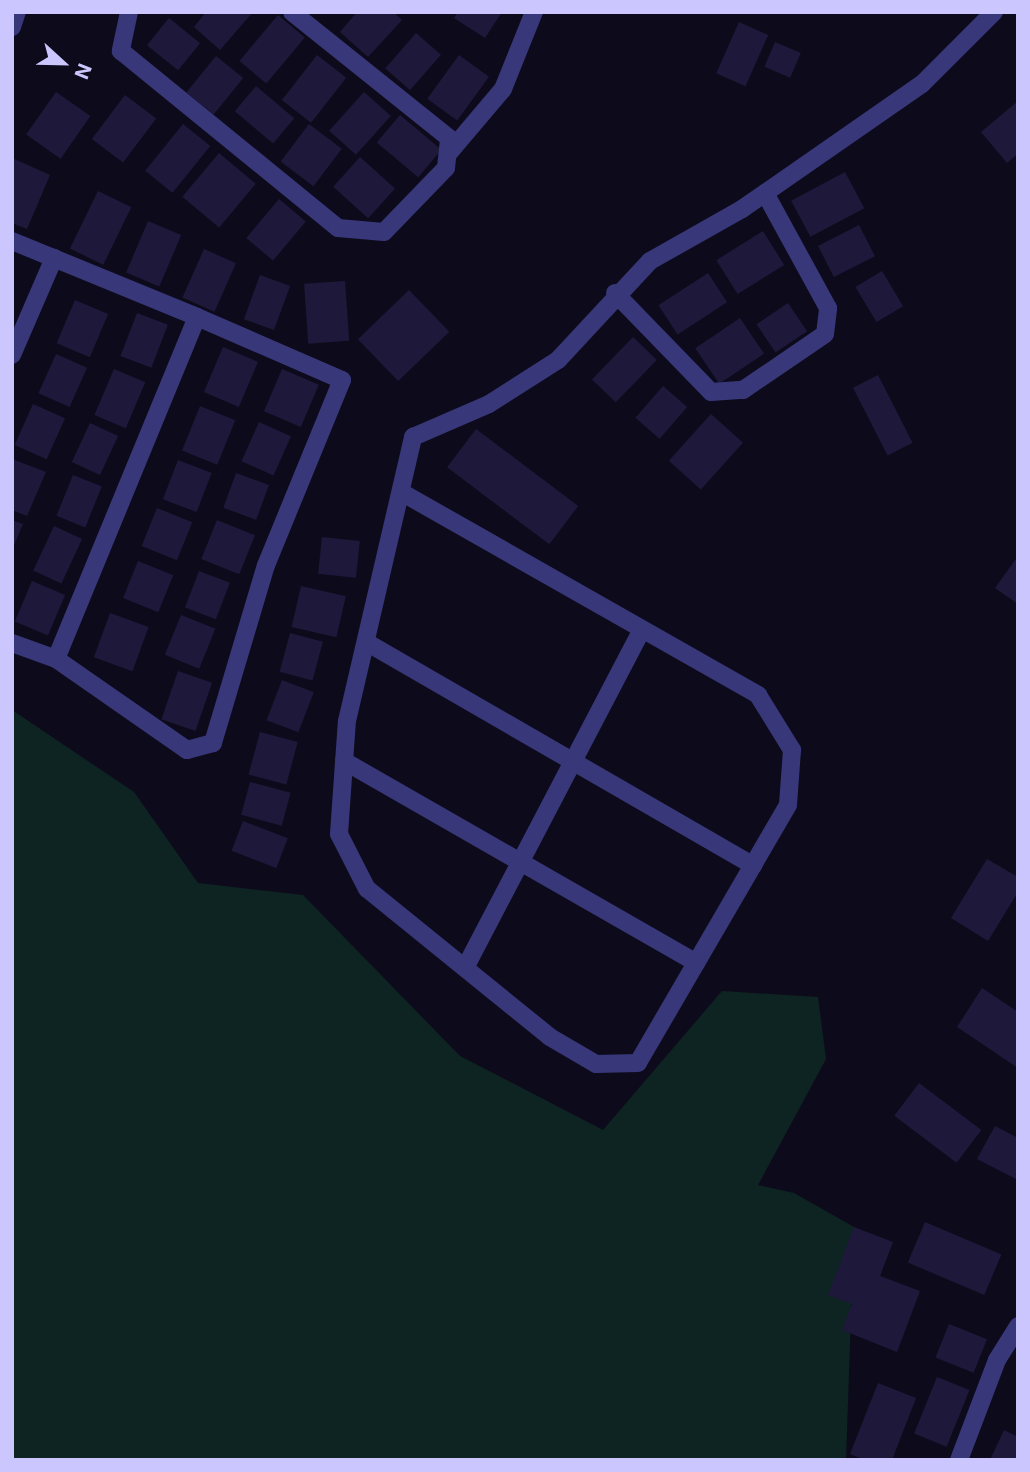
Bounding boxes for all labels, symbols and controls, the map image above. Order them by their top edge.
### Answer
north arrow [28,28,98,98]
text: N [70,60,96,82]

